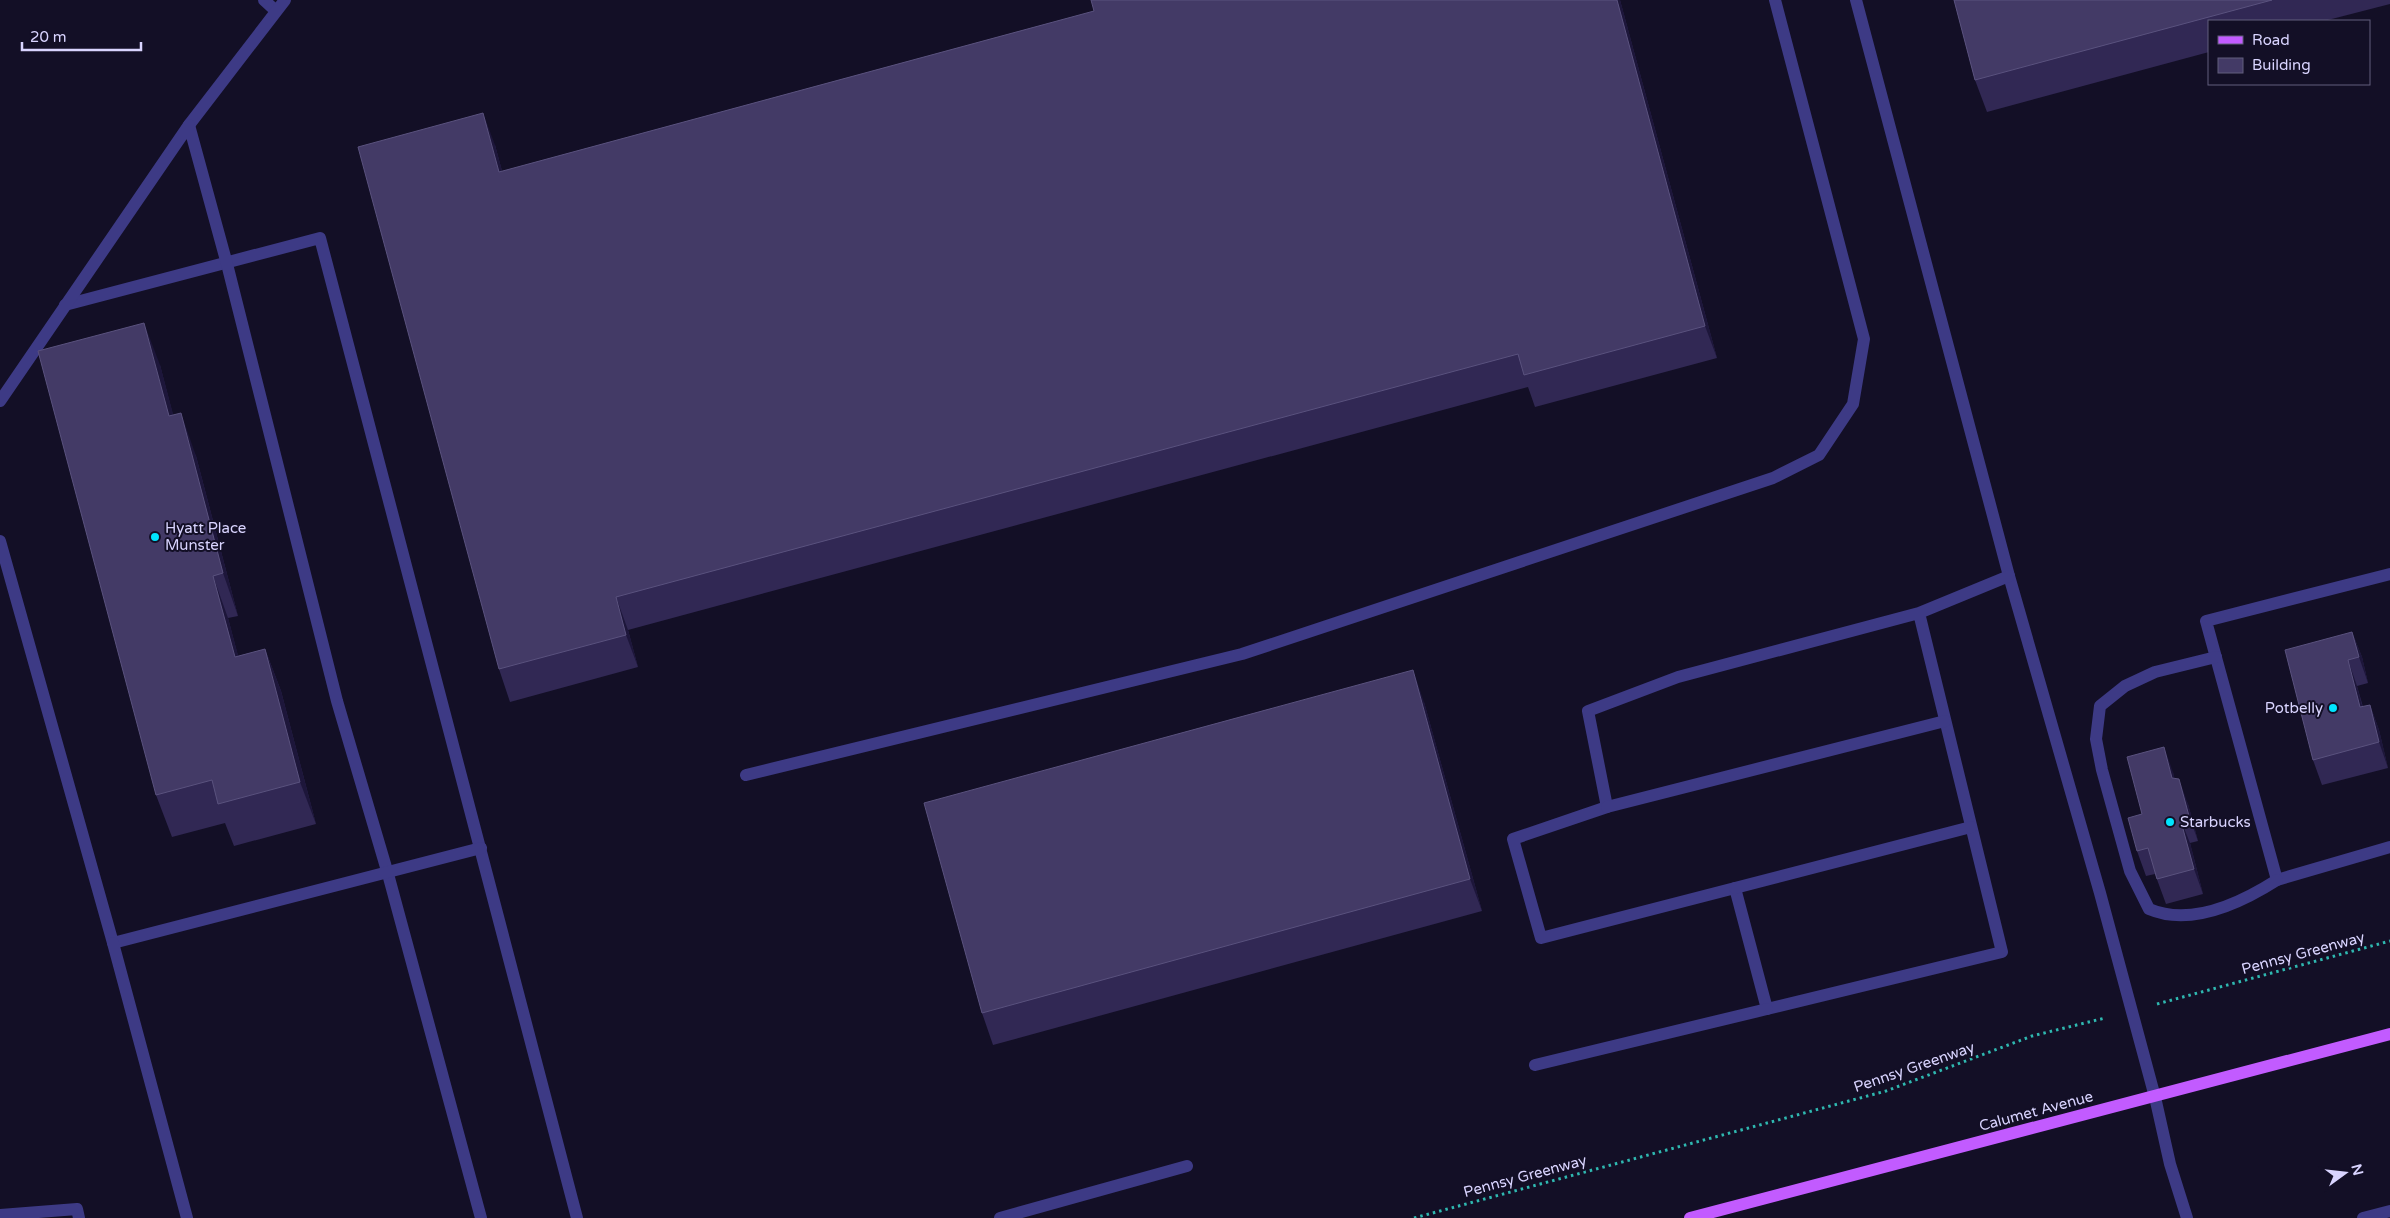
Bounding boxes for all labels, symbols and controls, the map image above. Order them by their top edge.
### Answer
scale bar [22,20,141,52]
legend [2208,20,2370,85]
text: 20 m [30,28,67,46]
text: Road [2252,31,2290,49]
text: Building [2252,56,2311,74]
place label: Hyatt Place Munster [165,519,246,554]
marker: Hyatt Place Munster [149,531,161,543]
place label: Potbelly [2265,699,2323,717]
marker: Potbelly [2327,702,2339,714]
place label: Starbucks [2180,813,2251,831]
marker: Starbucks [2164,816,2176,828]
street label: Pennsy Greenway [2239,928,2367,978]
street label: Pennsy Greenway [1851,1038,1977,1096]
street label: Calumet Avenue [1977,1087,2095,1135]
north arrow [2320,1148,2370,1198]
street label: Pennsy Greenway [1461,1151,1589,1201]
text: N [2347,1162,2367,1177]

